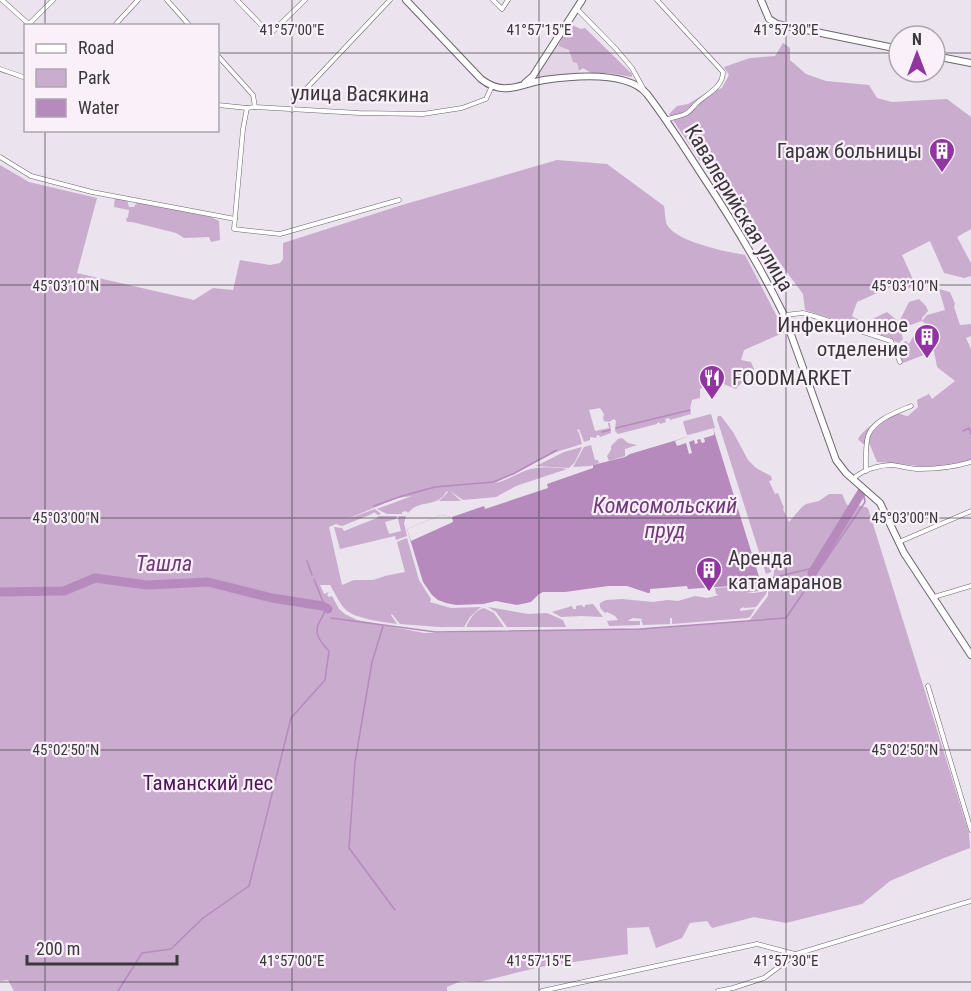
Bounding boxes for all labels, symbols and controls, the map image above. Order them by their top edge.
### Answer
text: 41°57'00"E [260,21,324,39]
text: 41°57'15"E [507,21,571,39]
text: 41°57'30"E [754,21,818,39]
legend [24,24,219,132]
north arrow [887,24,947,84]
text: N [912,30,922,49]
text: Road [78,37,114,58]
text: Park [78,67,110,88]
street label: улица Васякина [291,81,429,107]
text: Water [78,97,120,118]
street label: Кавалерийская улица [680,120,798,296]
building icon: Гараж больницы [927,136,957,174]
place label: Гараж больницы [777,139,922,163]
text: 45°03'10"N [33,277,99,295]
text: 45°03'10"N [872,277,938,295]
place label: Инфекционное отделение [777,313,908,361]
building icon: Инфекционное отделение [912,322,942,360]
restaurant icon: FOODMARKET [697,363,727,401]
place label: FOODMARKET [732,366,852,390]
water label: Комсомольский пруд [593,493,737,543]
text: 45°03'00"N [33,509,99,527]
text: 45°03'00"N [872,509,938,527]
place label: Аренда катамаранов [728,546,843,594]
water label: Ташла [136,551,192,576]
building icon: Аренда катамаранов [694,555,724,593]
text: 45°02'50"N [33,741,99,759]
text: 45°02'50"N [872,741,938,759]
park label: Таманский лес [143,771,273,795]
scale bar [27,928,177,966]
text: 200 m [36,938,80,959]
text: 41°57'00"E [260,952,324,970]
text: 41°57'15"E [507,952,571,970]
text: 41°57'30"E [754,952,818,970]

